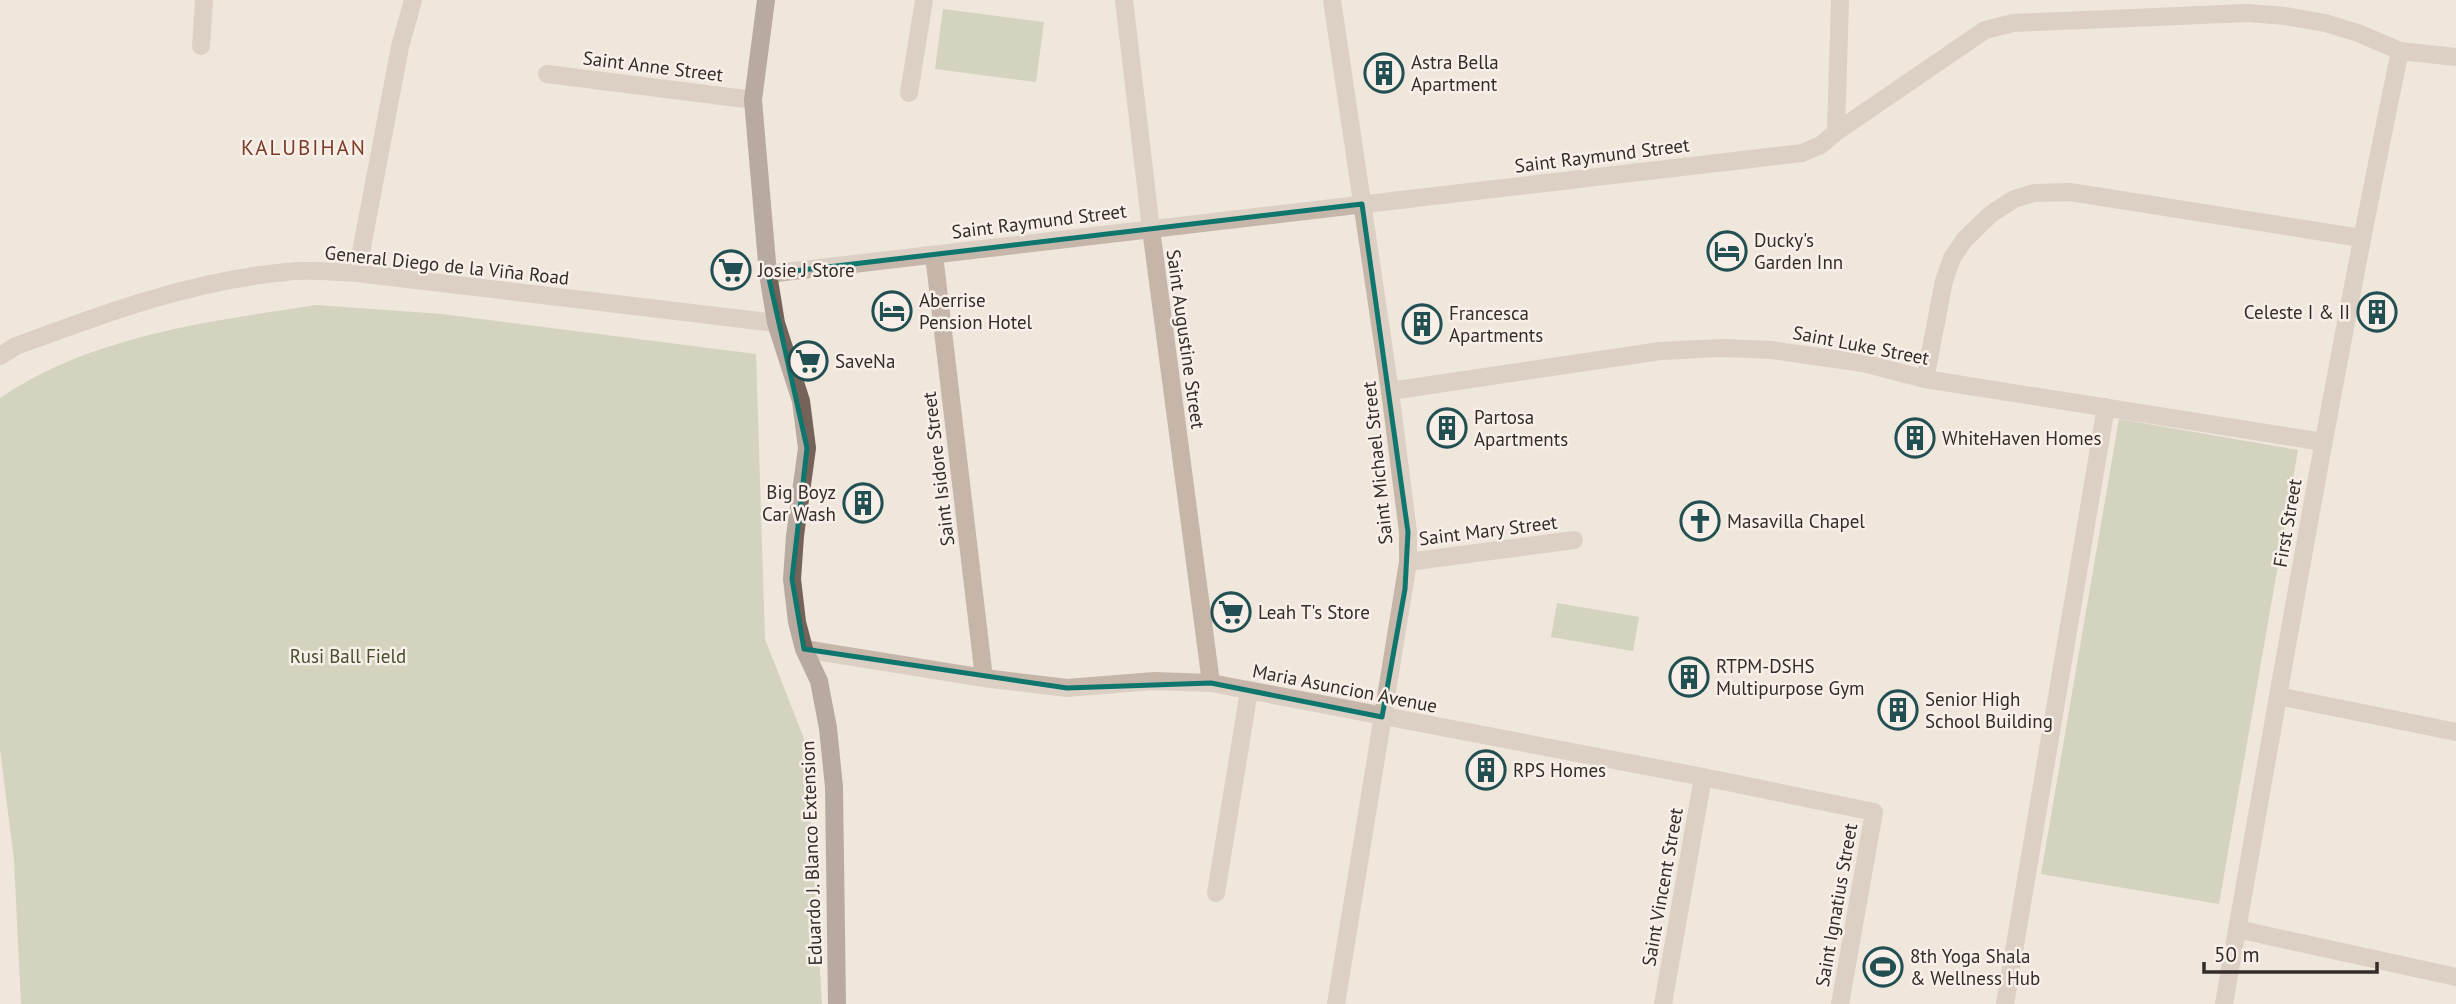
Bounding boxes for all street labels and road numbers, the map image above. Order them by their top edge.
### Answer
street label: Saint Anne Street [582,45,725,87]
street label: Saint Raymund Street [1513,132,1691,178]
street label: Saint Raymund Street [950,198,1128,244]
street label: General Diego de la Viña Road [324,240,570,290]
street label: Saint Augustine Street [1162,248,1211,431]
street label: Saint Luke Street [1791,320,1932,370]
street label: Saint Michael Street [1356,380,1397,546]
street label: Saint Isidore Street [917,390,959,548]
street label: First Street [2267,476,2307,569]
street label: Saint Mary Street [1417,510,1559,550]
street label: Maria Asuncion Avenue [1251,658,1439,718]
street label: Eduardo J. Blanco Extension [795,740,827,966]
street label: Saint Vincent Street [1636,805,1688,968]
street label: Saint Ignatius Street [1810,821,1862,989]

